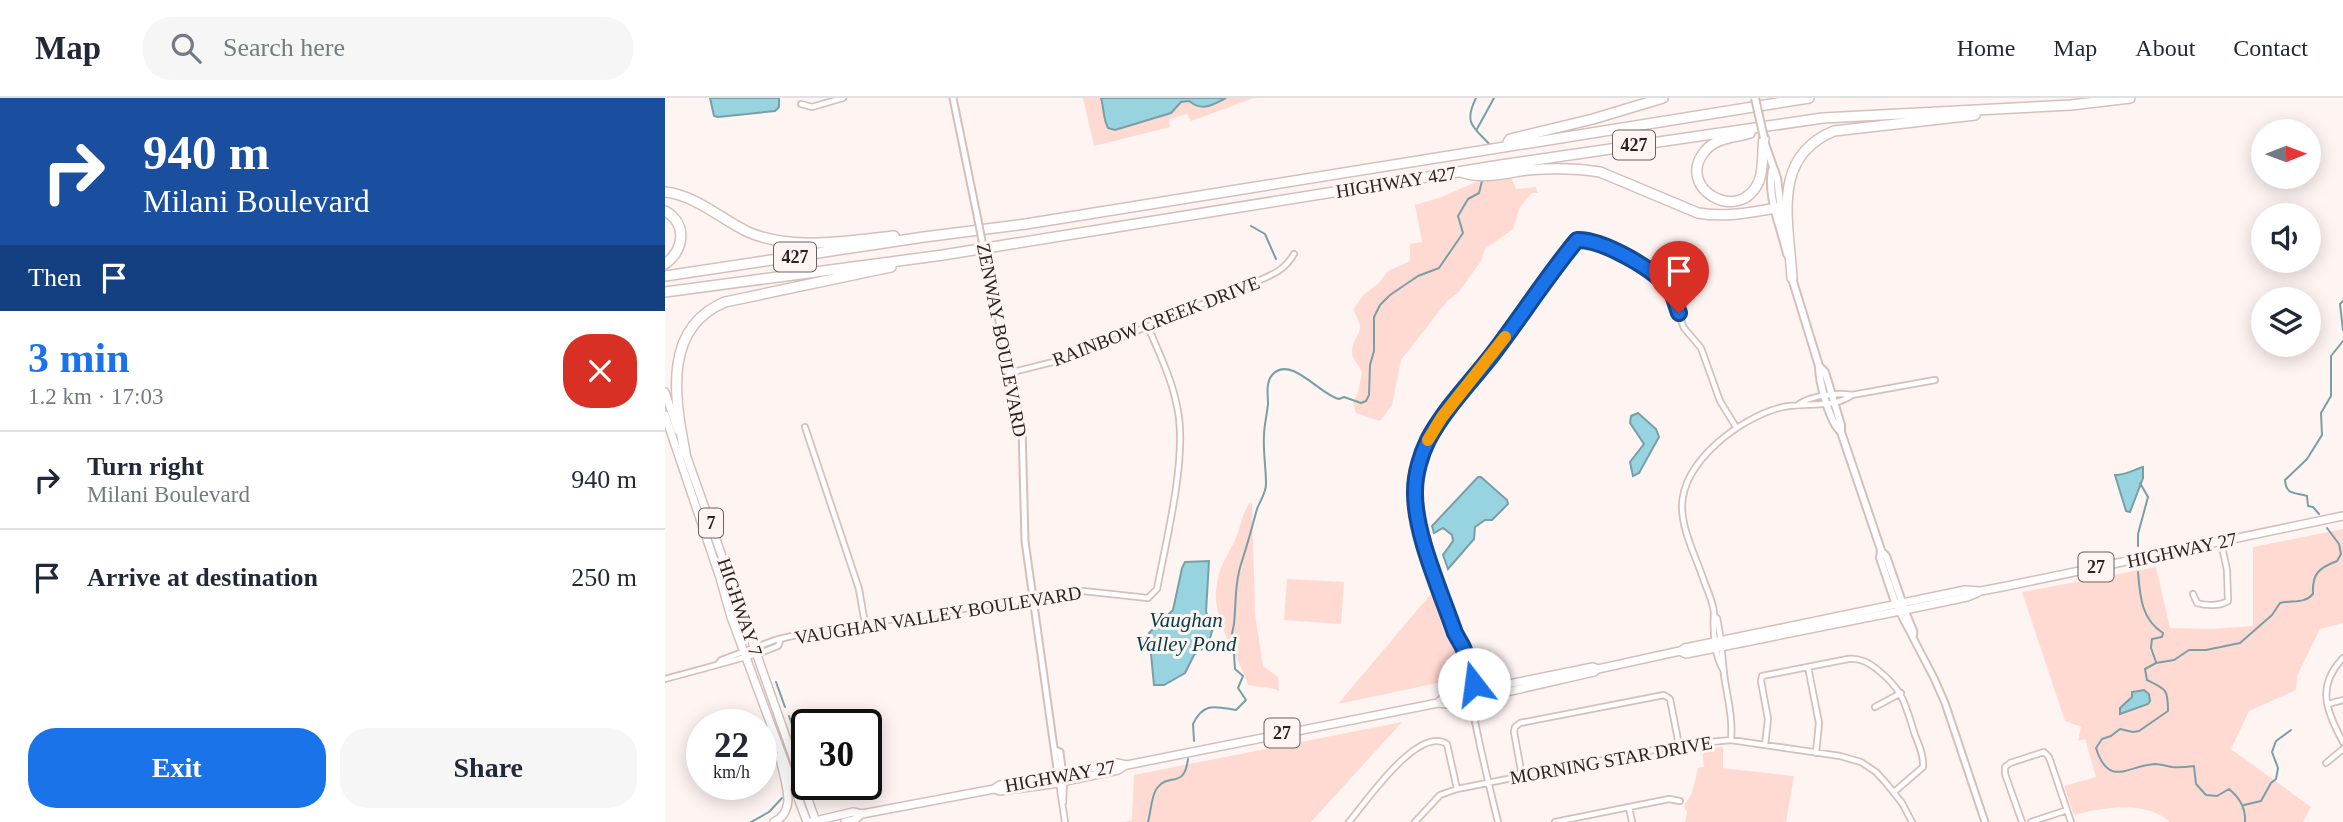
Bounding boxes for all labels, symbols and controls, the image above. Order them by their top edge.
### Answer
search box [143,17,633,80]
icon: search [167,29,205,67]
text: Map [35,30,101,66]
text: Search here [223,33,345,62]
text: Home [1957,35,2015,61]
text: Map [2053,35,2097,61]
text: About [2135,35,2195,61]
text: Contact [2233,35,2308,61]
north arrow [2251,119,2321,189]
map controls [2251,119,2321,357]
text: 940 m [143,125,270,180]
icon: right [28,126,119,217]
road number: 427 [1613,130,1655,160]
street label: HIGHWAY 427 [1334,162,1458,202]
text: Milani Boulevard [143,183,370,219]
button: sound [2251,203,2321,273]
street label: ZENWAY BOULEVARD [973,241,1031,439]
pin [1649,241,1709,313]
road number: 427 [774,242,816,272]
icon: arrive [1660,252,1698,290]
icon: arrive [95,259,133,297]
text: Then [28,263,81,292]
street label: RAINBOW CREEK DRIVE [1049,272,1263,370]
button: layers [2251,287,2321,357]
button: close [563,334,637,408]
text: 3 min [28,335,130,381]
text: 1.2 km · 17:03 [28,384,163,409]
text: Turn right [87,452,204,481]
icon: right [28,461,66,499]
text: 940 m [571,465,637,494]
text: Milani Boulevard [87,482,250,507]
road number: 7 [699,508,723,538]
street label: HIGHWAY 27 [2125,528,2239,572]
road number: 27 [2079,552,2113,582]
street label: HIGHWAY 7 [713,555,767,659]
icon: arrive [28,559,66,597]
text: Arrive at destination [87,563,318,592]
text: 250 m [571,563,637,592]
street label: VAUGHAN VALLEY BOULEVARD [793,582,1083,648]
water label: Vaughan Valley Pond [1136,608,1237,656]
position arrow [1437,647,1511,721]
speed limit sign: 30 [791,709,882,800]
road number: 27 [1265,718,1299,748]
text: 22 [714,726,749,765]
button: Exit [28,728,326,808]
button: Share [340,728,637,808]
street label: MORNING STAR DRIVE [1508,732,1714,788]
street label: HIGHWAY 27 [1003,756,1117,796]
text: km/h [713,762,750,782]

